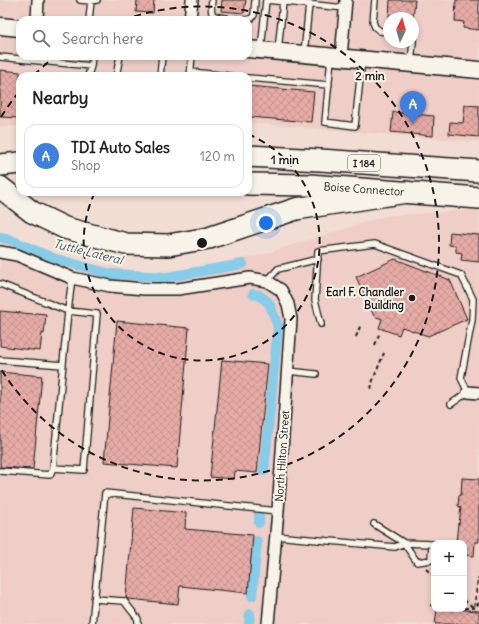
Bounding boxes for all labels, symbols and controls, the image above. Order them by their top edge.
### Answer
north arrow [383,12,419,48]
search box [16,16,252,60]
icon: search [30,27,52,49]
text: Search here [62,29,143,48]
text: 2 min [355,68,385,83]
text: Nearby [32,87,88,109]
pin: A [400,91,426,124]
text: TDI Auto Sales [71,138,170,157]
text: A [42,148,50,165]
text: 120 m [200,148,235,165]
text: 1 min [271,152,299,167]
road number: I 184 [348,155,380,171]
text: Shop [71,157,100,174]
street label: Boise Connector [323,179,406,199]
your location [256,213,276,233]
water label: Tuttle Lateral [52,236,126,268]
centre of rings [195,236,209,250]
place label: Earl F. Chandler Building [326,285,405,313]
marker: Earl F. Chandler Building [407,293,417,303]
street label: North Hilton Street [272,409,292,502]
map controls [431,540,467,612]
button: + [431,540,467,576]
button: − [431,576,467,612]

